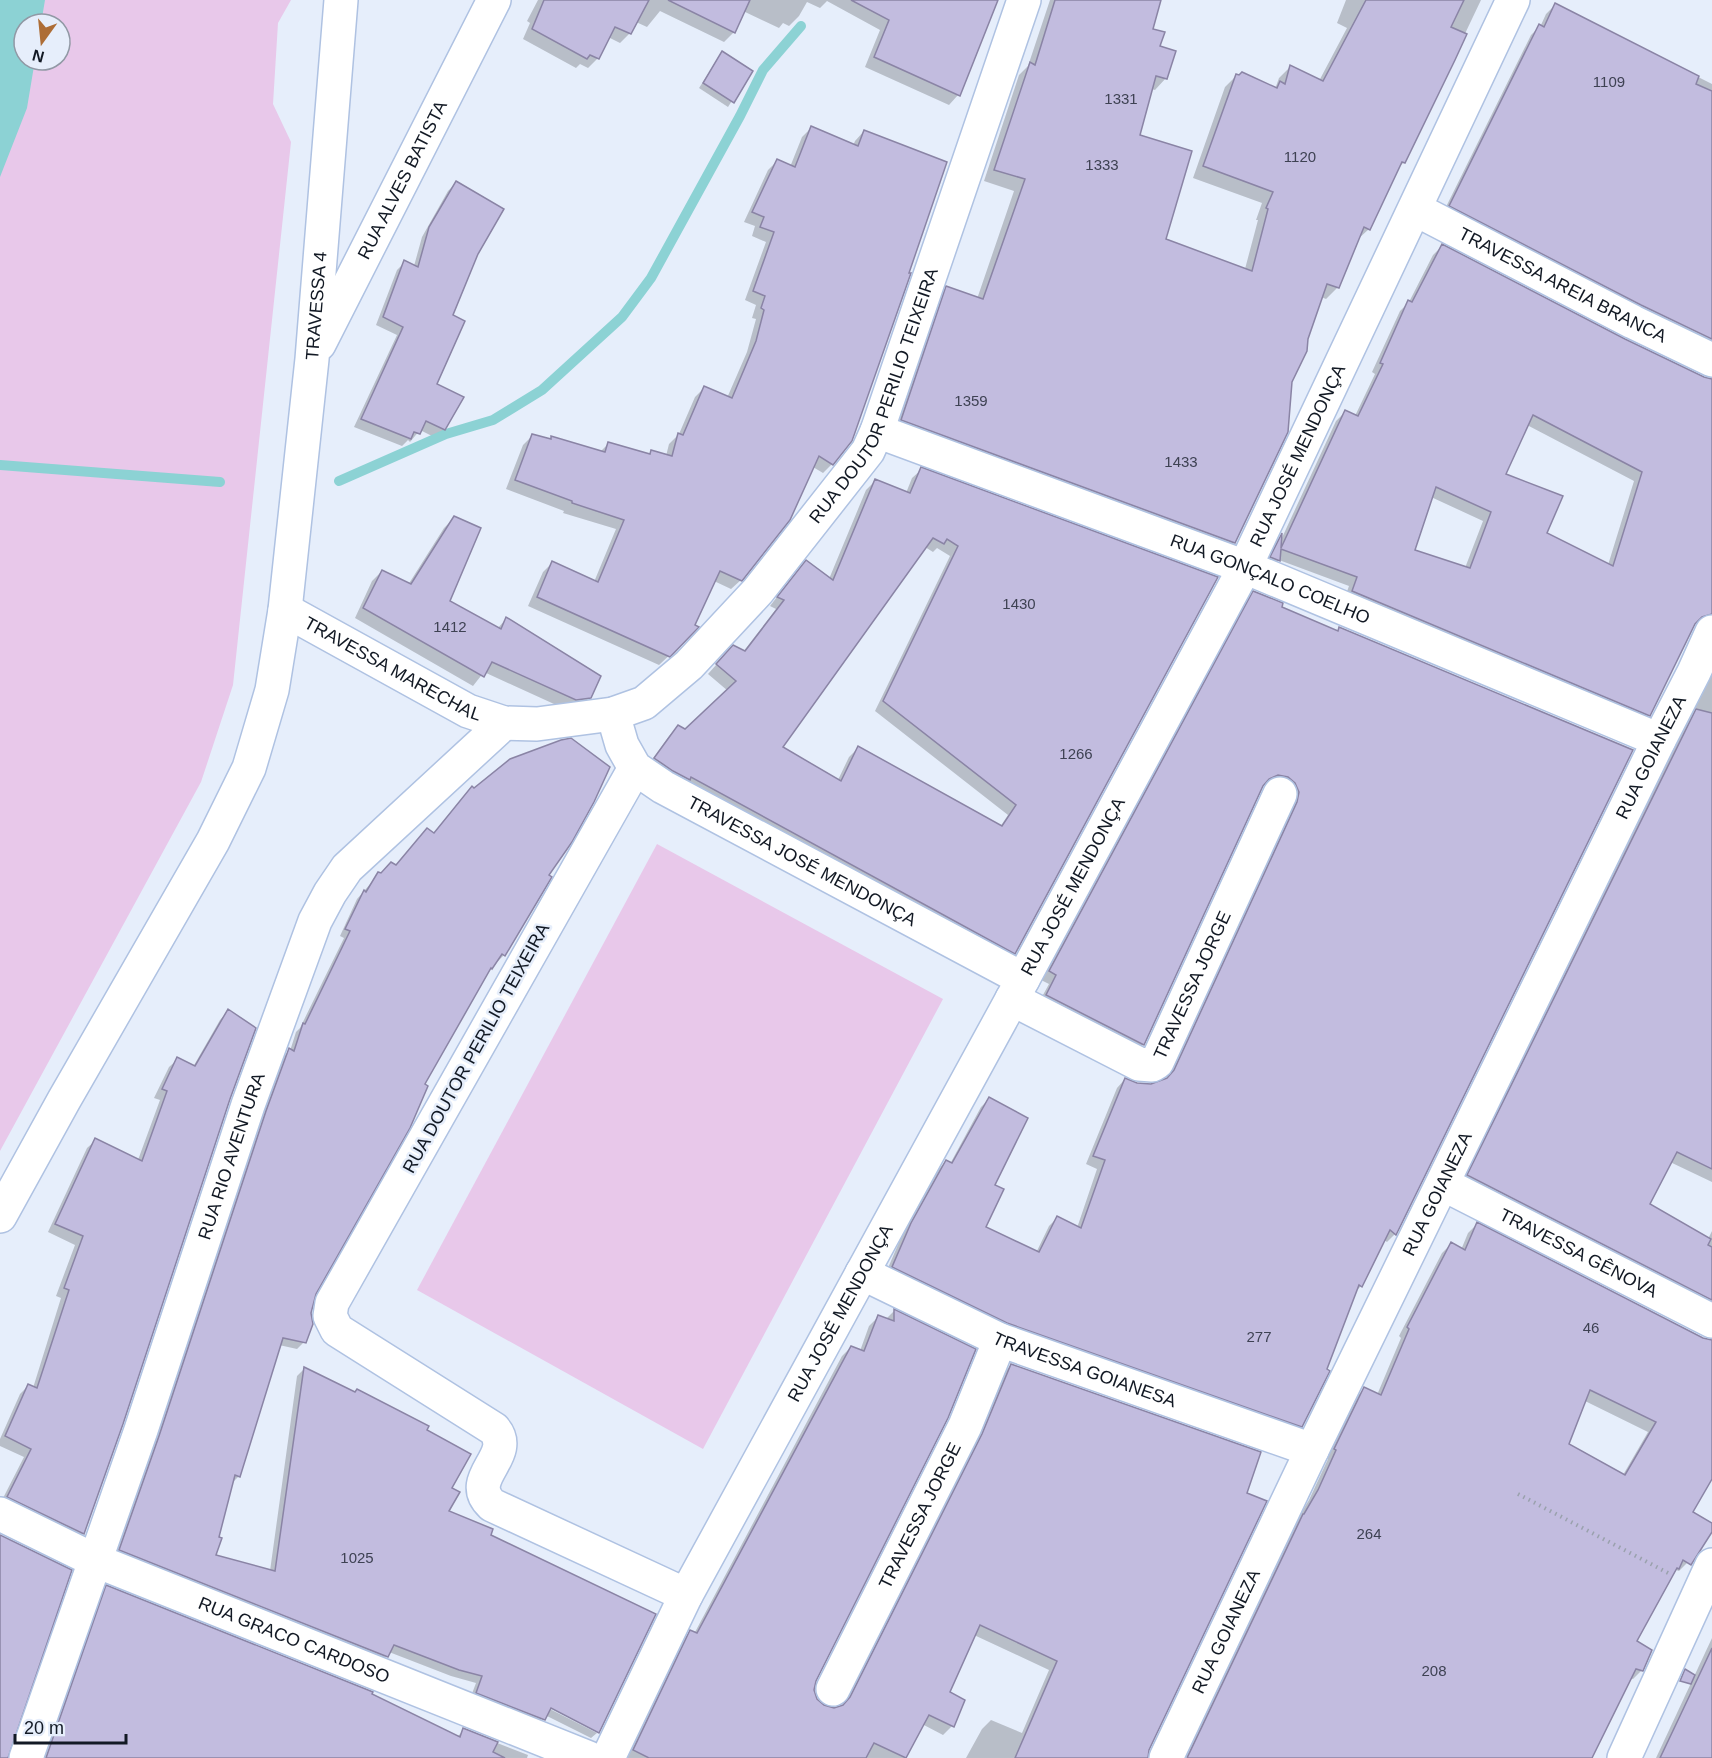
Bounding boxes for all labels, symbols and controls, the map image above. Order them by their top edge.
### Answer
north arrow [12,12,72,72]
text: N [30,46,46,66]
house number: 1109 [1593,73,1625,90]
house number: 1331 [1104,90,1138,107]
street label: RUA ALVES BATISTA [354,97,451,263]
house number: 1120 [1284,148,1316,165]
house number: 1333 [1085,156,1119,173]
street label: TRAVESSA AREIA BRANCA [1455,223,1670,347]
street label: TRAVESSA 4 [302,251,331,361]
street label: RUA DOUTOR PERILIO TEIXEIRA [805,265,942,527]
street label: RUA JOSÉ MENDONÇA [1246,361,1349,550]
house number: 1359 [954,392,988,409]
house number: 1433 [1164,453,1198,470]
street label: RUA GONÇALO COELHO [1168,530,1373,628]
house number: 1430 [1002,595,1036,612]
street label: TRAVESSA MARECHAL [301,613,484,725]
house number: 1412 [433,618,467,635]
street label: RUA GOIANEZA [1612,692,1690,822]
house number: 1266 [1059,745,1093,762]
street label: TRAVESSA JOSÉ MENDONÇA [684,792,920,930]
street label: RUA JOSÉ MENDONÇA [1017,794,1129,979]
street label: TRAVESSA JORGE [1150,908,1235,1062]
street label: RUA DOUTOR PERILIO TEIXEIRA [399,920,553,1176]
street label: RUA RIO AVENTURA [194,1070,269,1242]
street label: RUA GOIANEZA [1399,1129,1476,1259]
street label: TRAVESSA GÊNOVA [1496,1204,1661,1301]
street label: RUA JOSÉ MENDONÇA [784,1221,897,1405]
house number: 46 [1583,1319,1599,1336]
street label: TRAVESSA GOIANESA [989,1328,1179,1411]
house number: 277 [1246,1328,1272,1345]
street label: TRAVESSA JORGE [875,1439,965,1592]
house number: 264 [1356,1525,1382,1542]
house number: 1025 [340,1549,374,1566]
street label: RUA GOIANEZA [1188,1566,1264,1697]
street label: RUA GRACO CARDOSO [195,1593,392,1687]
house number: 208 [1421,1662,1447,1679]
scale bar [15,1707,126,1745]
text: 20 m [24,1718,64,1738]

